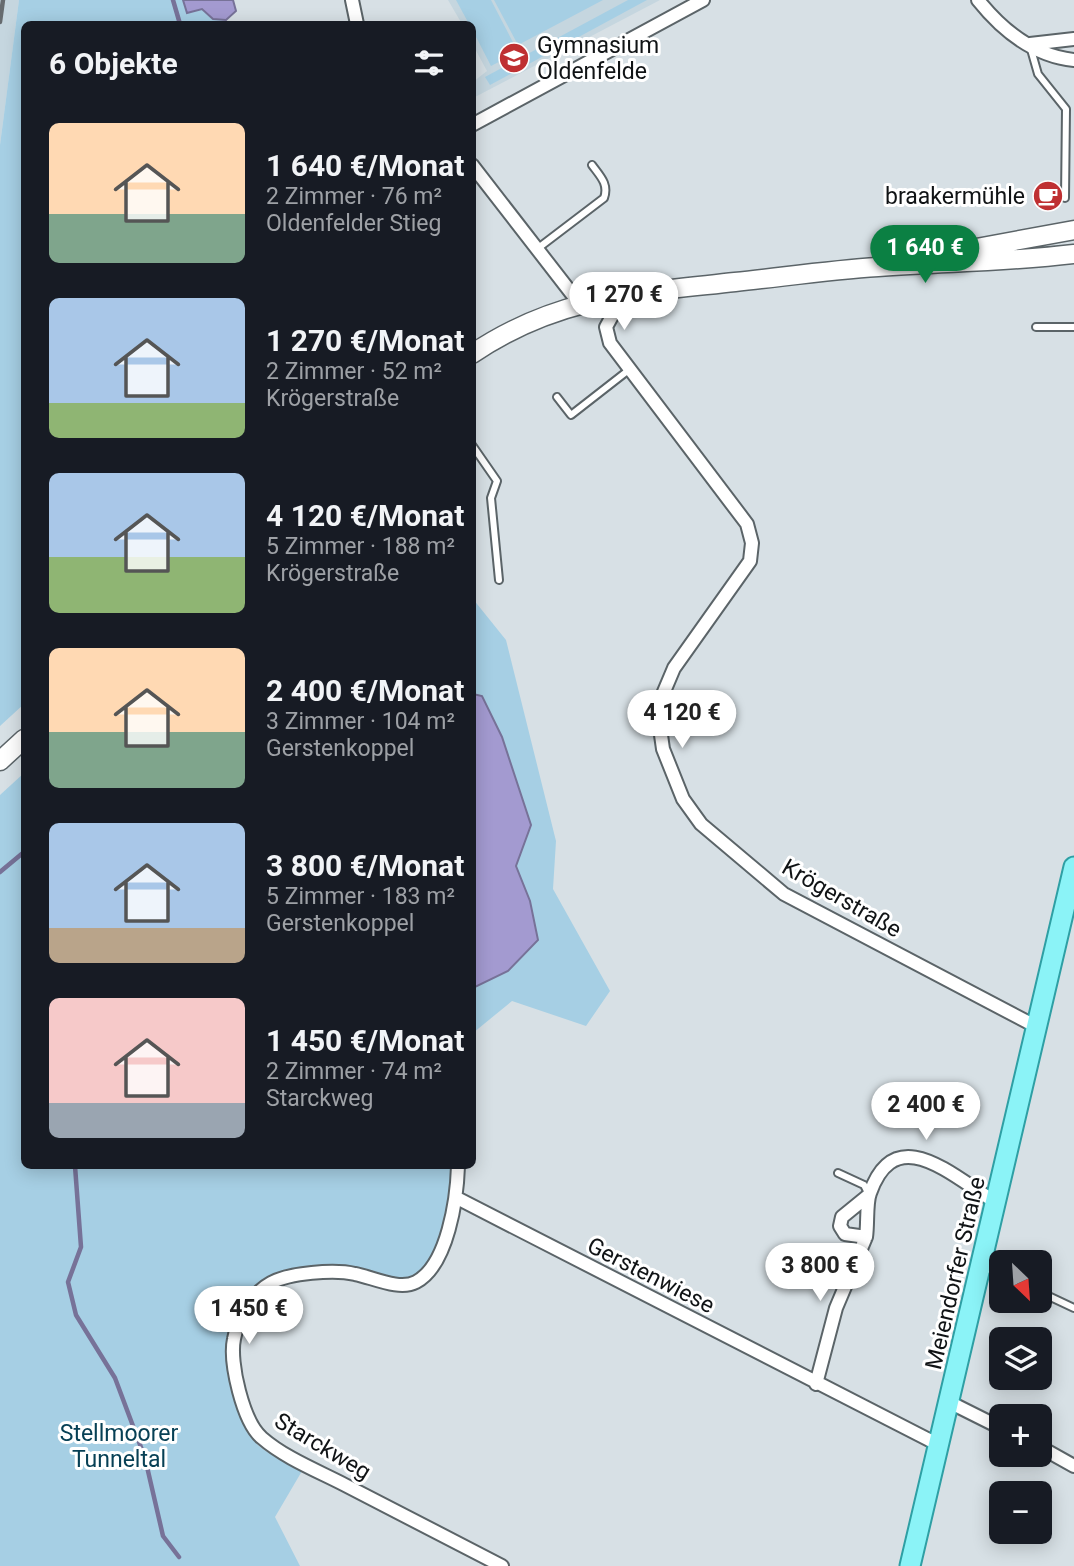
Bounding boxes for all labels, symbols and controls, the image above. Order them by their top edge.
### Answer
place label: Gymnasium Oldenfelde [537,32,659,85]
school or university icon: Gymnasium Oldenfelde [497,41,531,75]
icon: filters [410,44,448,82]
text: 6 Objekte [49,46,178,81]
text: 1 640 €/Monat [266,148,464,183]
icon: home [105,151,189,235]
cafe icon: braakermühle [1031,179,1065,213]
text: 2 Zimmer · 76 m² [266,183,442,210]
place label: braakermühle [885,183,1025,210]
text: Oldenfelder Stieg [266,210,441,237]
pin: 1 640 € [860,226,990,285]
text: 1 640 € [886,234,964,261]
pin: 1 270 € [559,272,689,332]
text: 1 270 € [585,281,663,308]
text: 1 270 €/Monat [266,323,464,358]
icon: home [105,326,189,410]
text: 2 Zimmer · 52 m² [266,358,442,385]
text: Krögerstraße [266,385,399,412]
text: 4 120 €/Monat [266,498,464,533]
icon: home [105,501,189,585]
text: 5 Zimmer · 188 m² [266,533,455,560]
text: Krögerstraße [266,560,399,587]
text: 2 400 €/Monat [266,673,464,708]
icon: home [105,676,189,760]
pin: 4 120 € [617,690,747,750]
text: 4 120 € [643,699,721,726]
text: 3 Zimmer · 104 m² [266,708,455,735]
text: Gerstenkoppel [266,735,414,762]
text: 3 800 €/Monat [266,848,464,883]
icon: home [105,851,189,935]
street label: Krögerstraße [777,853,906,943]
text: 5 Zimmer · 183 m² [266,883,455,910]
text: Gerstenkoppel [266,910,414,937]
text: 1 450 €/Monat [266,1023,464,1058]
icon: home [105,1026,189,1110]
text: 2 Zimmer · 74 m² [266,1058,442,1085]
pin: 2 400 € [861,1082,991,1142]
text: Starckweg [266,1085,373,1112]
text: 2 400 € [887,1091,965,1118]
street label: Meiendorfer Straße [920,1174,991,1372]
street label: Gerstenwiese [583,1232,719,1319]
pin: 3 800 € [755,1244,885,1303]
north arrow [989,1250,1052,1312]
map controls [989,1250,1052,1544]
text: 3 800 € [781,1252,859,1279]
pin: 1 450 € [184,1286,314,1346]
text: 1 450 € [210,1295,288,1322]
button: layers [989,1327,1052,1390]
button: + [989,1404,1052,1467]
street label: Starckweg [270,1407,376,1486]
park label: Stellmoorer Tunneltal [60,1420,178,1473]
button: − [989,1481,1052,1544]

